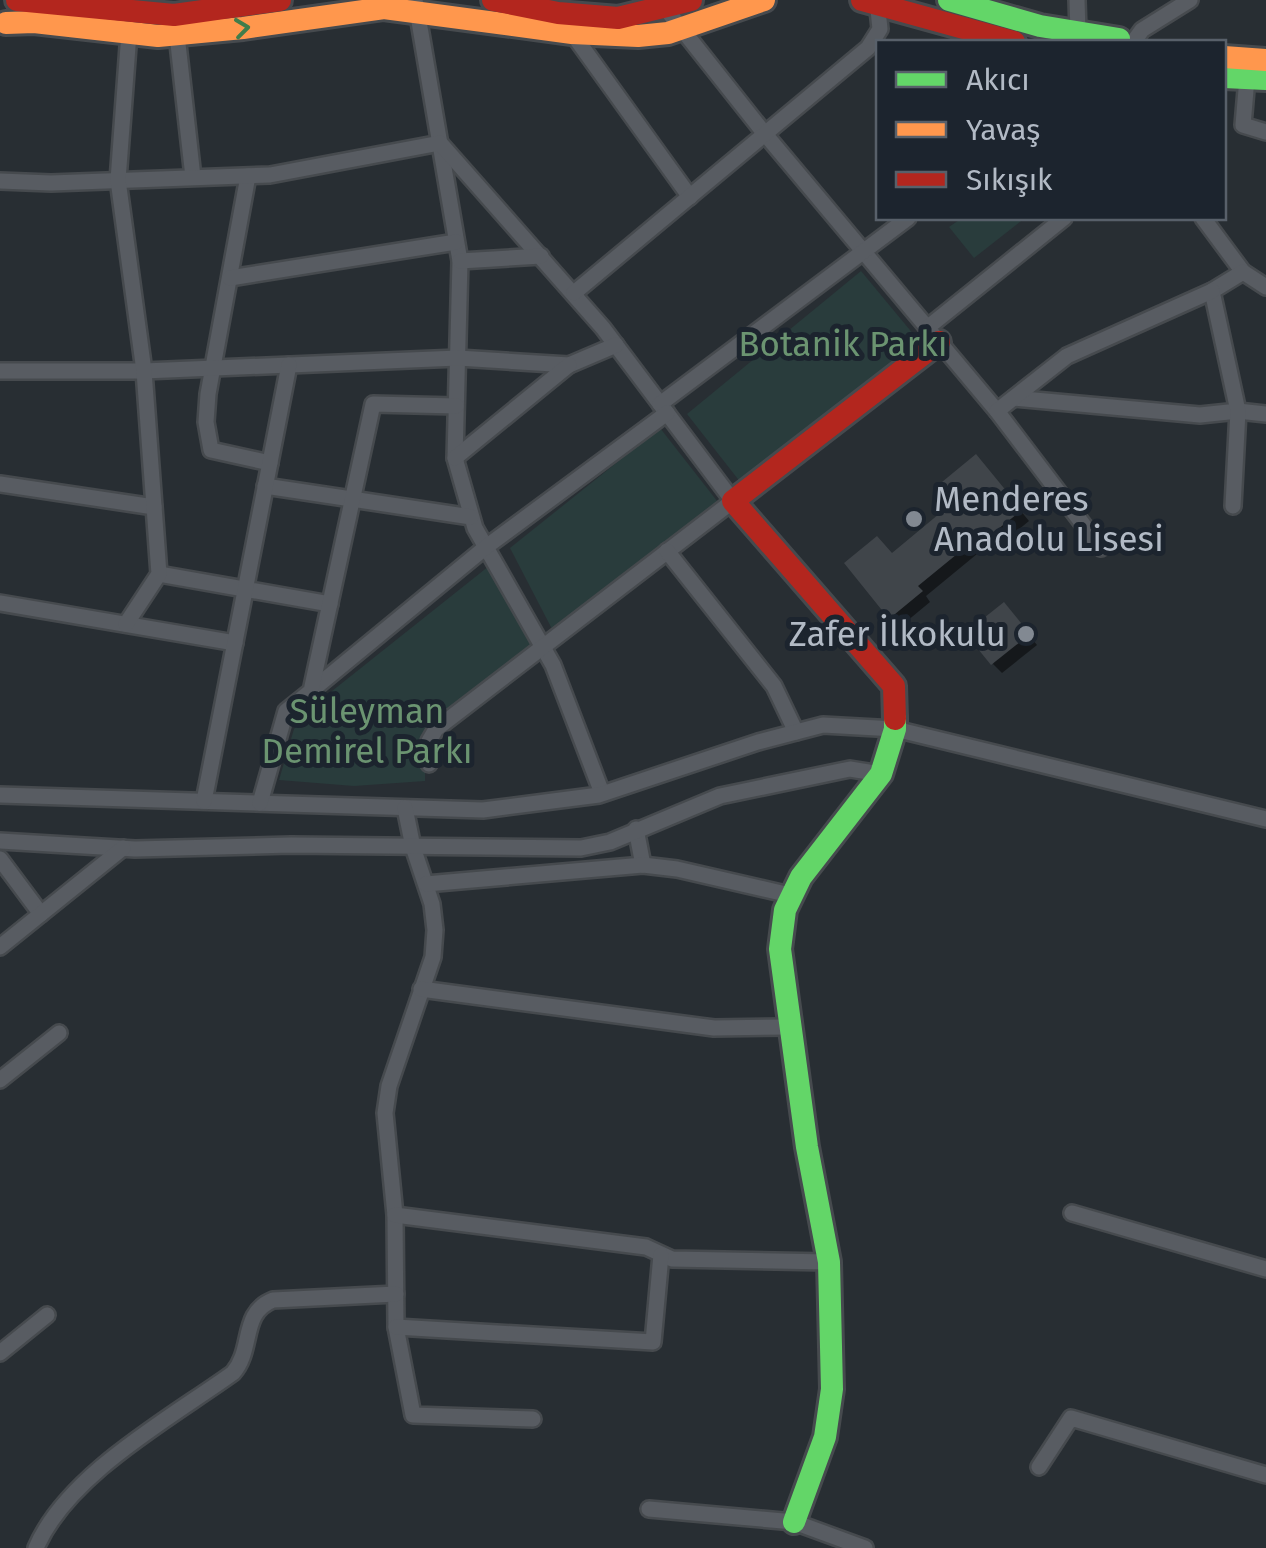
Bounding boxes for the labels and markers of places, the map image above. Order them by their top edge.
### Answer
place label: Menderes Anadolu Lisesi [934,478,1164,560]
marker: Menderes Anadolu Lisesi [903,508,925,530]
place label: Zafer İlkokulu [789,613,1006,655]
marker: Zafer İlkokulu [1015,623,1037,645]

